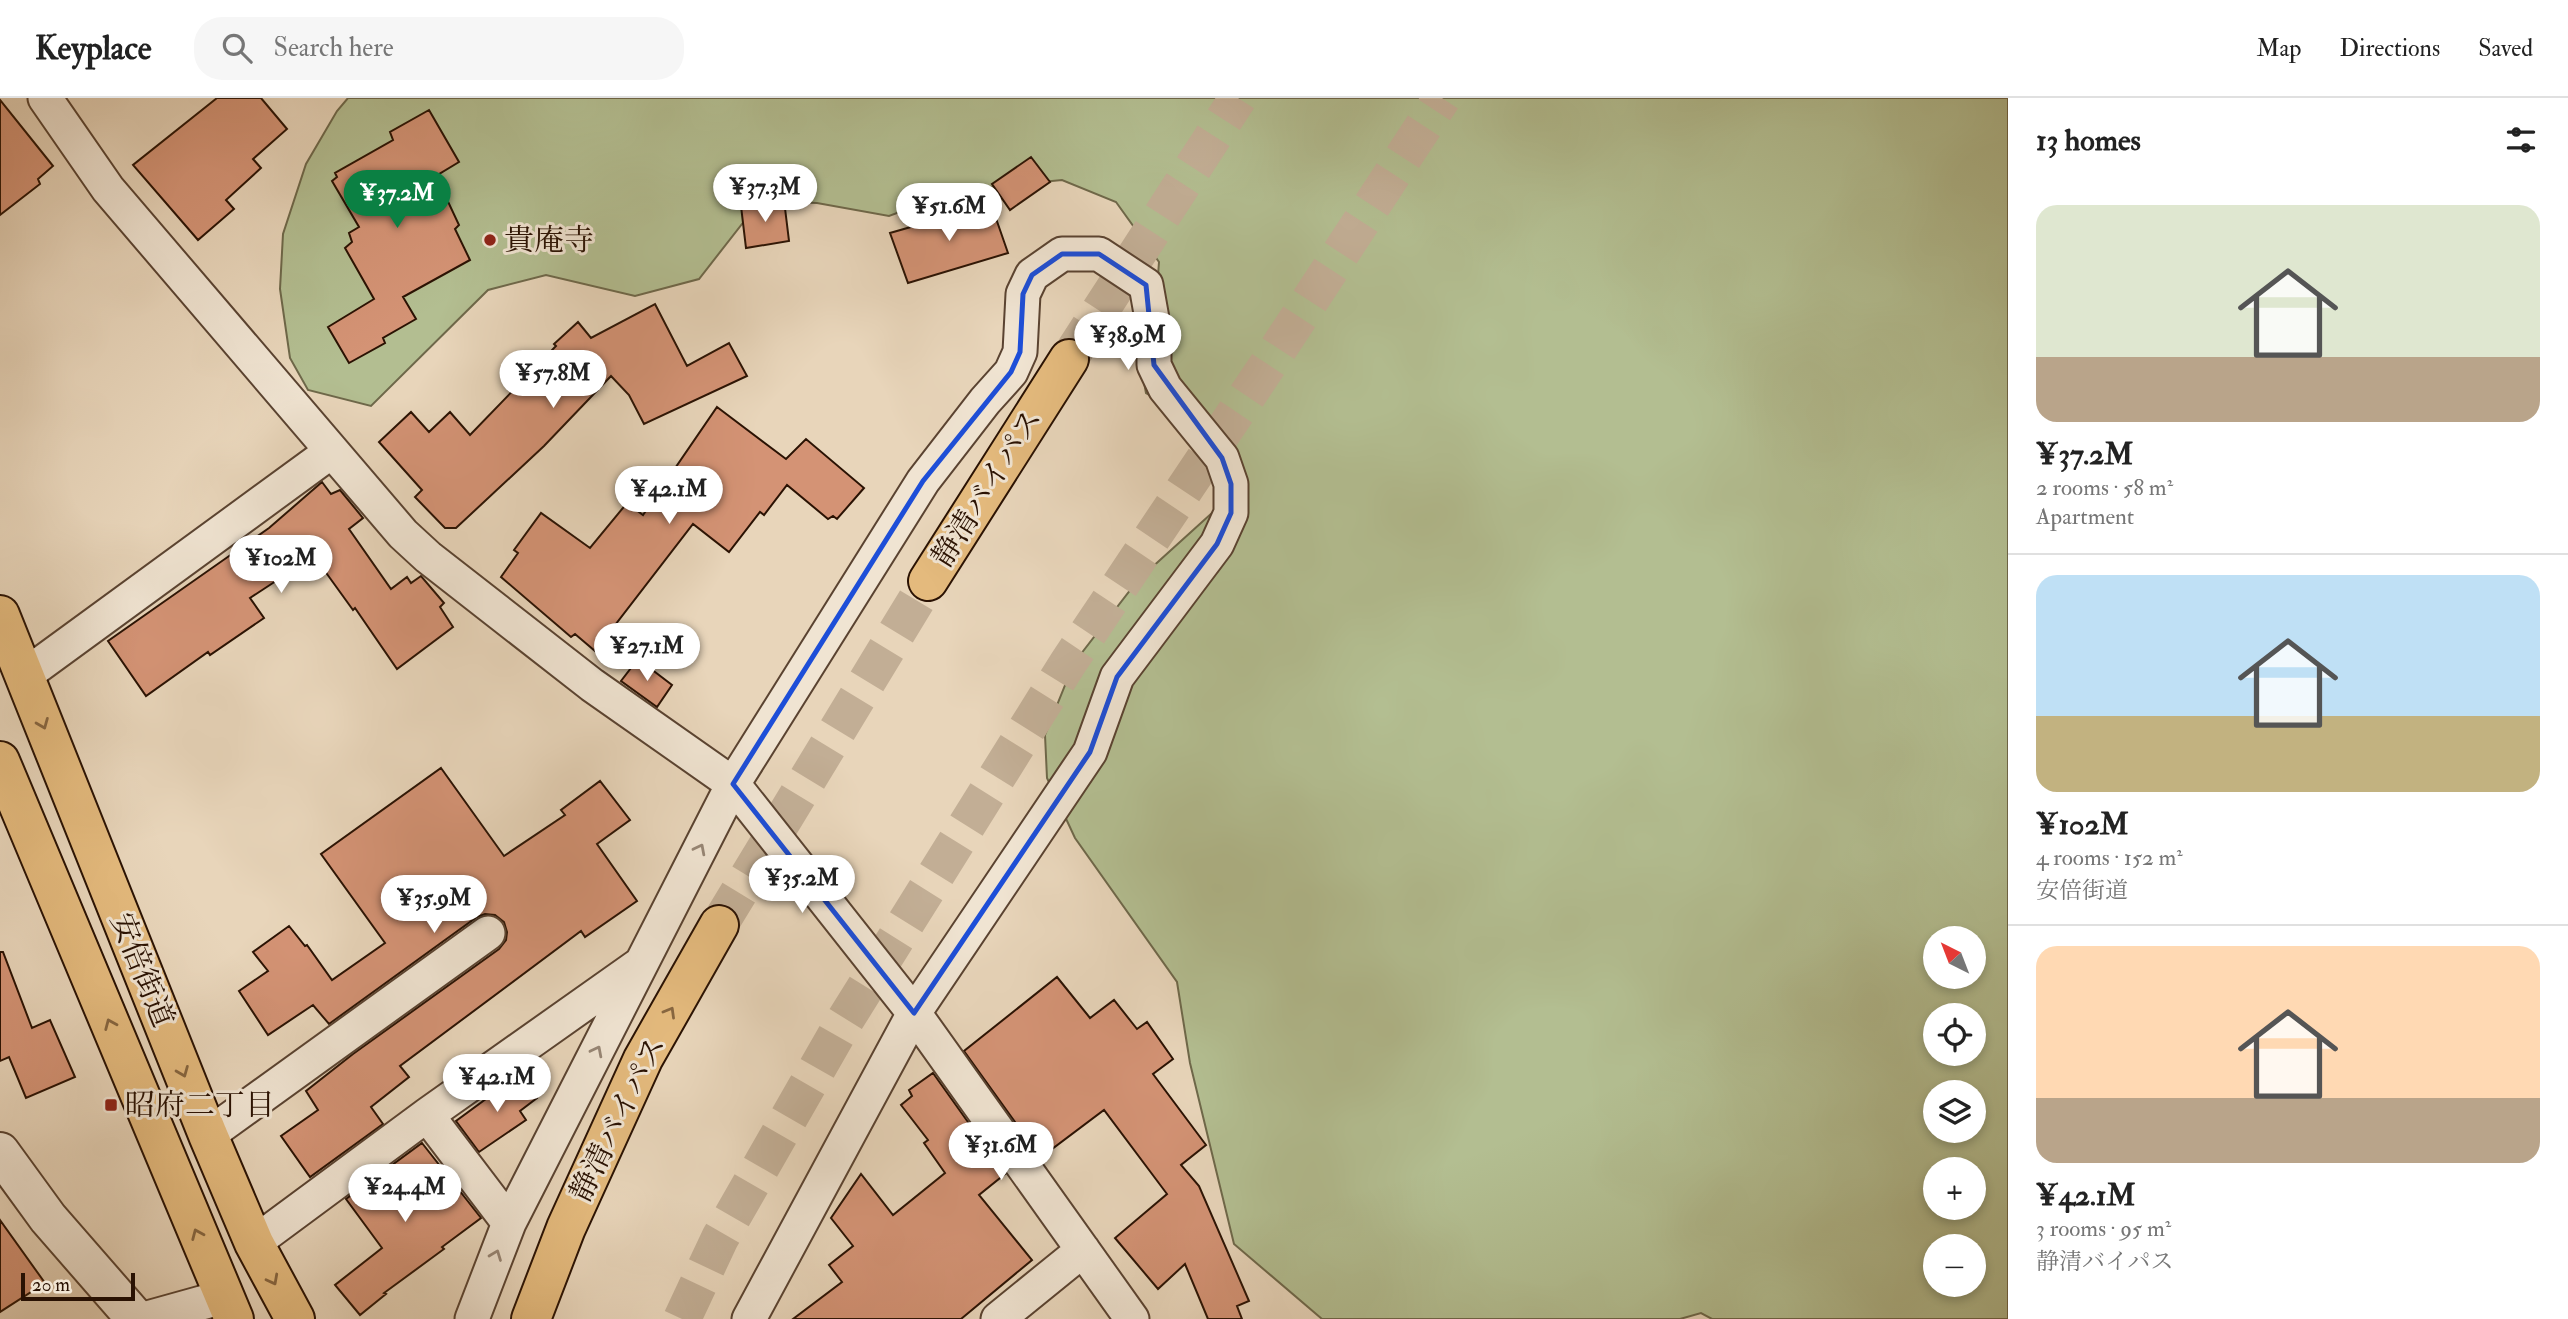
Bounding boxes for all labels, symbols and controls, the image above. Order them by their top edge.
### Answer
search box [194,17,684,80]
text: Keyplace [35,28,152,69]
icon: search [218,29,256,67]
text: Search here [274,32,394,64]
text: Map [2256,33,2301,64]
text: Directions [2339,33,2440,64]
text: Saved [2478,33,2533,64]
icon: filters [2502,121,2540,159]
text: 13 homes [2036,122,2141,159]
pin: ¥37.3M [708,164,822,224]
pin: ¥37.2M [340,170,454,230]
text: ¥37.3M [729,172,801,201]
text: ¥37.2M [360,178,434,207]
pin: ¥51.6M [892,184,1006,243]
text: ¥51.6M [912,191,986,220]
place label: 貴庵寺 [504,222,594,259]
marker: 貴庵寺 [482,232,498,248]
icon: home [2225,250,2351,376]
pin: ¥38.9M [1071,313,1185,372]
text: ¥38.9M [1090,320,1166,349]
pin: ¥57.8M [496,350,610,410]
text: ¥57.8M [516,358,590,387]
street label: 静清バイパス [924,402,1050,574]
text: ¥37.2M [2036,436,2133,473]
pin: ¥42.1M [612,466,726,526]
text: 2 rooms · 58 m² [2036,473,2173,502]
text: ¥42.1M [631,474,707,503]
text: Apartment [2036,502,2134,531]
pin: ¥102M [232,536,330,595]
text: ¥102M [245,543,317,572]
icon: home [2225,620,2351,746]
pin: ¥27.1M [590,624,704,683]
text: ¥27.1M [610,631,684,660]
one-way arrow [35,717,49,729]
text: ¥102M [2036,806,2129,843]
text: 4 rooms · 152 m² [2036,843,2183,872]
one-way arrow [691,844,705,856]
pin: ¥35.2M [745,856,859,915]
text: ¥35.2M [765,863,839,892]
pin: ¥35.9M [377,876,491,935]
text: 安倍街道 [2036,876,2128,905]
text: ¥35.9M [397,883,471,912]
street label: 安倍街道 [102,907,182,1033]
north arrow [1923,926,1986,989]
map controls [1923,926,1986,1297]
icon: home [2225,991,2351,1117]
button: locate [1923,1003,1986,1066]
one-way arrow [662,1006,675,1019]
one-way arrow [104,1019,118,1031]
street label: 静清バイパス [562,1030,674,1208]
one-way arrow [588,1046,602,1058]
pin: ¥42.1M [440,1054,554,1114]
text: ¥42.1M [459,1062,535,1091]
one-way arrow [174,1065,188,1077]
button: layers [1923,1080,1986,1143]
place label: 昭府二丁目 [125,1087,275,1124]
marker: 昭府二丁目 [103,1097,119,1113]
pin: ¥31.6M [944,1122,1058,1182]
text: ¥31.6M [965,1130,1037,1159]
button: + [1923,1157,1986,1220]
pin: ¥24.4M [348,1164,462,1224]
text: ¥24.4M [364,1172,446,1201]
text: ¥42.1M [2036,1177,2136,1214]
text: 3 rooms · 95 m² [2036,1214,2171,1243]
one-way arrow [191,1229,205,1241]
button: − [1923,1234,1986,1297]
text: 静清バイパス [2036,1247,2174,1276]
one-way arrow [488,1250,502,1262]
scale bar [21,1270,135,1302]
text: 20 m [32,1273,70,1297]
one-way arrow [265,1273,279,1285]

